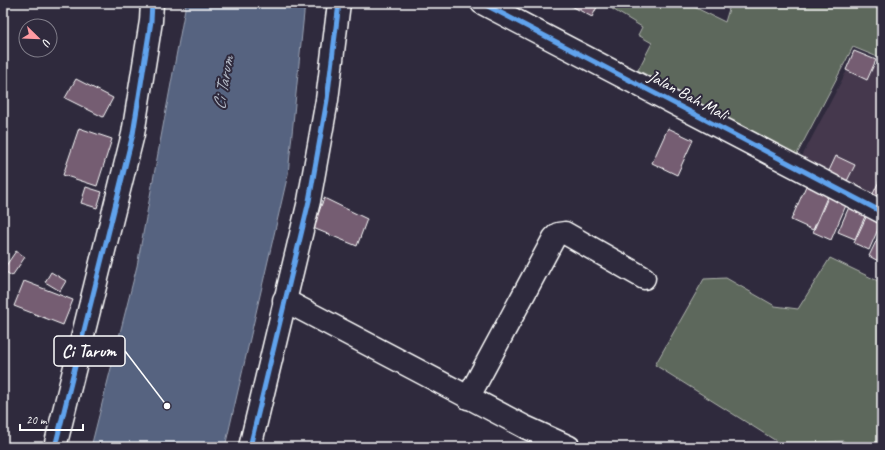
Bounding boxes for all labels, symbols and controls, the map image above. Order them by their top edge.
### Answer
north arrow [18,18,58,58]
text: U [39,37,55,50]
water label: Ci Tarum [207,53,239,111]
street label: Jalan Bah Mali [644,65,733,126]
callout: Ci Tarum [54,336,125,366]
text: Ci Tarum [62,340,117,362]
scale bar [20,406,83,432]
text: 20 m [26,412,48,428]

